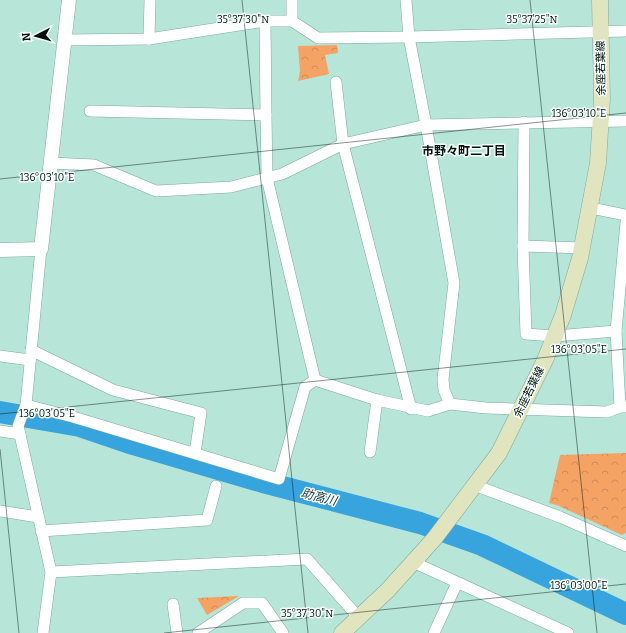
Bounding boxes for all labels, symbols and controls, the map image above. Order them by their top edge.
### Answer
text: 35°37'30"N [217,14,269,26]
text: 35°37'25"N [507,14,558,26]
north arrow [16,16,56,56]
text: N [20,32,33,42]
street label: 余座若葉線 [594,40,608,96]
text: 136°03'10"E [552,108,606,120]
district label: 市野々町二丁目 [422,144,506,158]
text: 136°03'10"E [20,172,74,184]
text: 136°03'05"E [551,344,607,356]
street label: 余座若葉線 [511,364,547,420]
text: 136°03'05"E [19,408,75,420]
water label: 助高川 [300,486,340,509]
text: 136°03'00"E [551,580,607,592]
text: 35°37'30"N [281,608,333,620]

